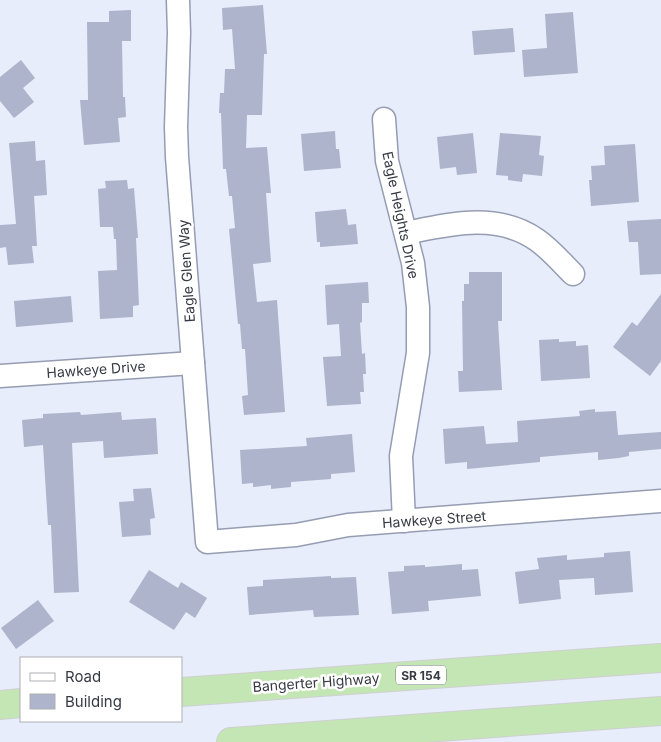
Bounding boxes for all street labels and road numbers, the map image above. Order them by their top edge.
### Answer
street label: Eagle Heights Drive [379,150,423,280]
street label: Eagle Glen Way [174,219,198,323]
street label: Hawkeye Drive [46,357,146,381]
street label: Hawkeye Street [381,507,487,531]
road number: SR 154 [396,666,446,684]
street label: Bangerter Highway [252,669,380,695]

